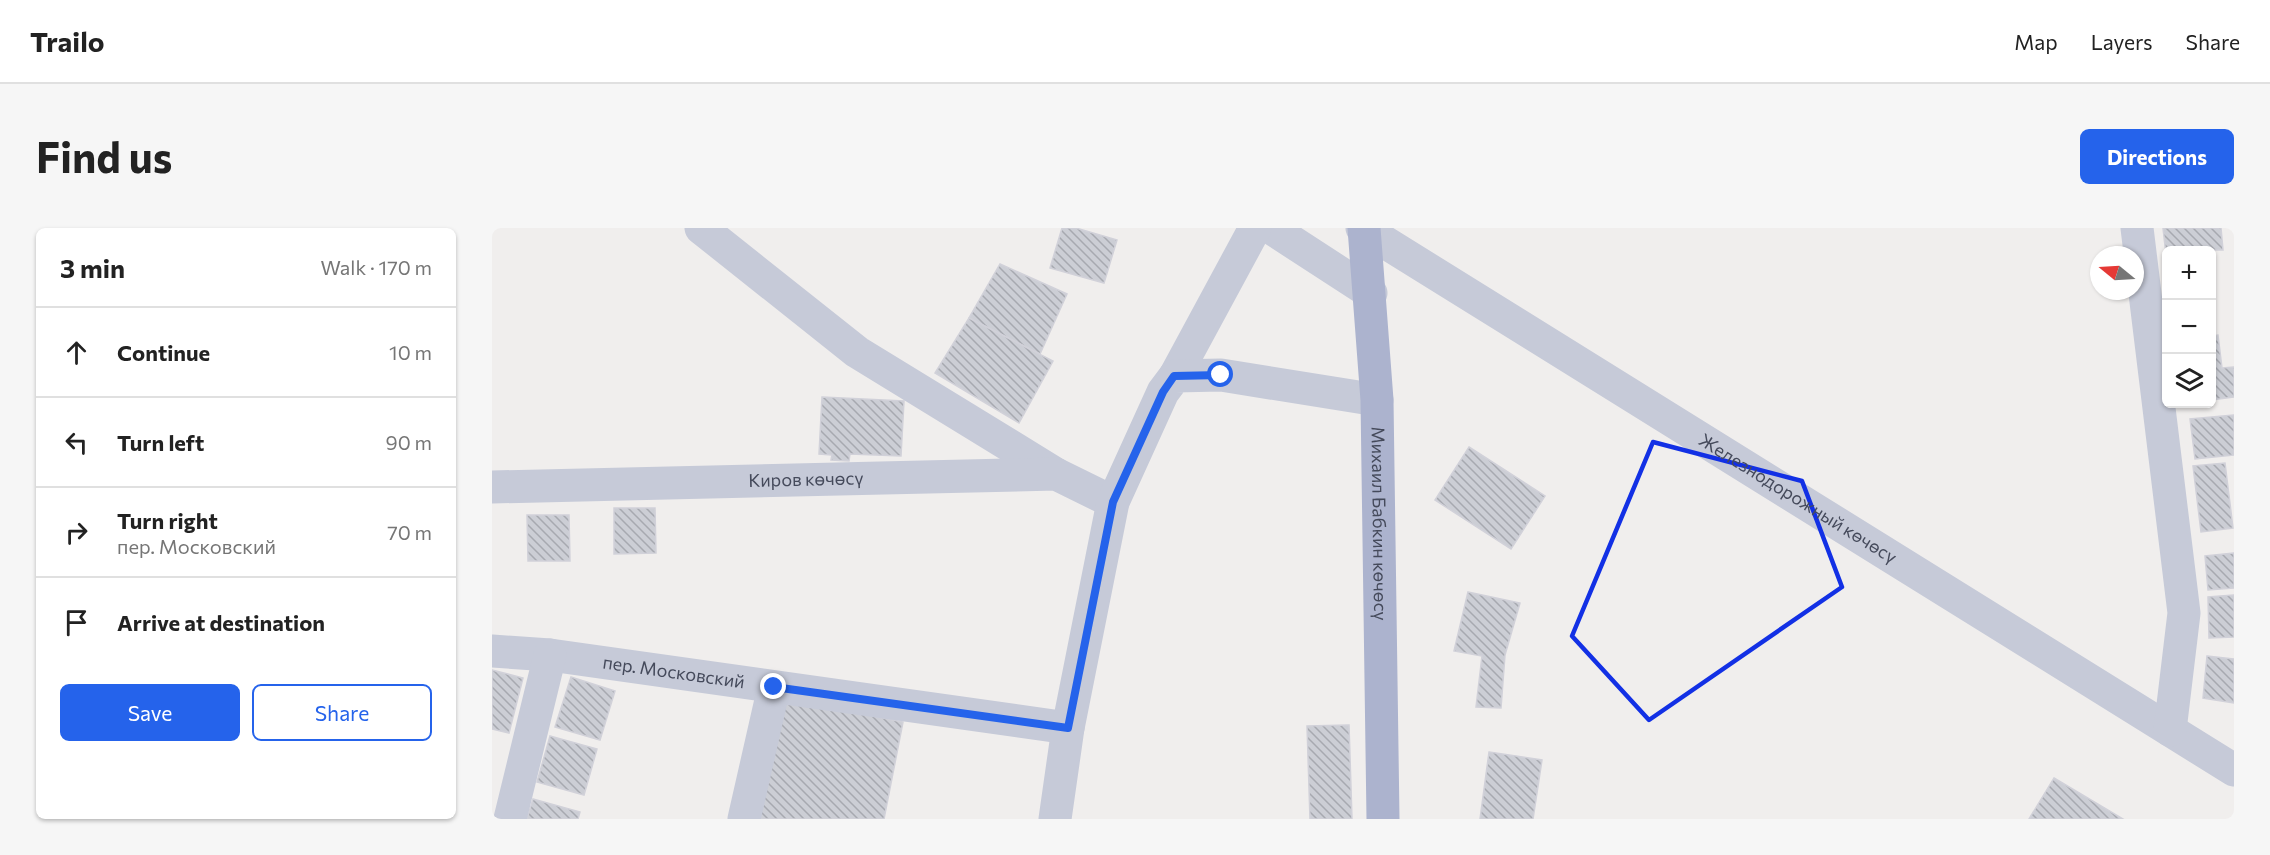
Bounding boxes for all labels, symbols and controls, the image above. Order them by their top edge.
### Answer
text: Trailo [30,24,105,58]
text: Map [2014,29,2058,54]
text: Layers [2091,29,2153,54]
text: Share [2186,29,2240,54]
button: Directions [2080,129,2234,184]
text: Find us [36,130,172,182]
north arrow [2090,246,2144,300]
map controls [2162,246,2216,408]
button: + [2162,246,2216,300]
text: 3 min [60,252,125,283]
text: Walk · 170 m [321,255,432,279]
button: − [2162,300,2216,354]
icon: ahead [60,336,93,369]
text: Continue [117,339,210,366]
text: 10 m [389,340,432,364]
button: layers [2162,354,2216,408]
route start [1207,361,1233,387]
icon: left [60,426,93,459]
street label: Михаил Бабкин көчөсү [1367,426,1392,621]
street label: Железнодорожный көчөсү [1695,428,1901,568]
text: Turn left [117,429,204,456]
text: 90 m [386,430,432,454]
street label: Киров көчөсү [748,466,864,491]
text: Turn right [117,507,218,534]
icon: right [60,516,93,549]
text: 70 m [387,520,432,544]
text: пер. Московский [117,534,276,558]
icon: arrive [60,606,93,639]
text: Arrive at destination [117,609,325,636]
street label: пер. Московский [601,651,746,692]
route end [760,673,786,699]
button: Save [60,684,240,741]
button: Share [252,684,432,741]

